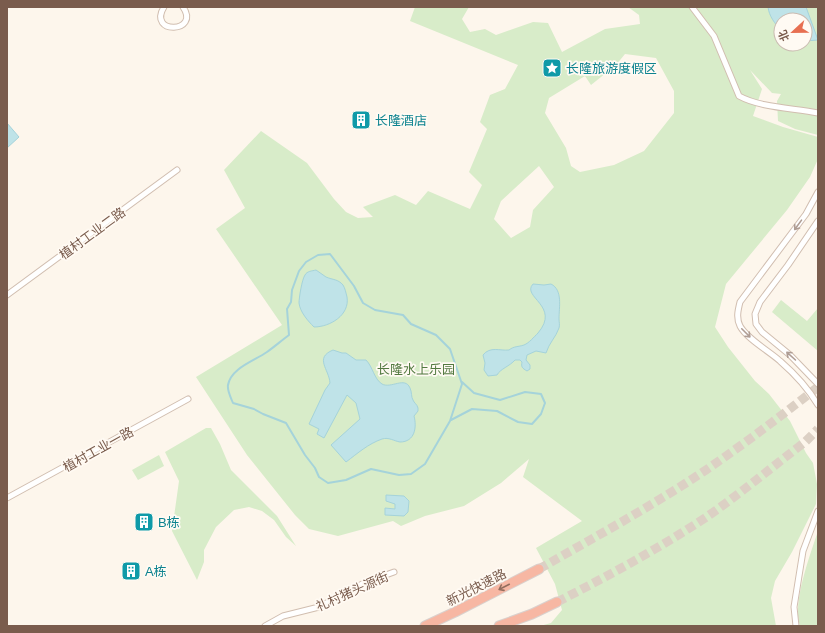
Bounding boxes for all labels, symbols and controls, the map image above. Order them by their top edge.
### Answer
north arrow [773,12,813,52]
text: 北 [776,28,791,43]
place icon: 长隆旅游度假区 [541,57,563,79]
place label: 长隆旅游度假区 [566,61,657,76]
building icon: 长隆酒店 [350,109,372,131]
place label: 长隆酒店 [375,113,427,128]
street label: 植村工业二路 [56,204,128,262]
one-way arrow [794,220,802,231]
one-way arrow [741,328,751,338]
one-way arrow [786,351,796,361]
park label: 长隆水上乐园 [377,362,455,377]
street label: 植村工业一路 [60,424,136,475]
building icon: B栋 [133,511,155,533]
place label: B栋 [158,515,180,530]
building icon: A栋 [120,560,142,582]
place label: A栋 [145,564,167,579]
street label: 新光快速路 [444,566,509,609]
street label: 礼村猪头源街 [314,569,391,614]
one-way arrow [499,584,511,591]

